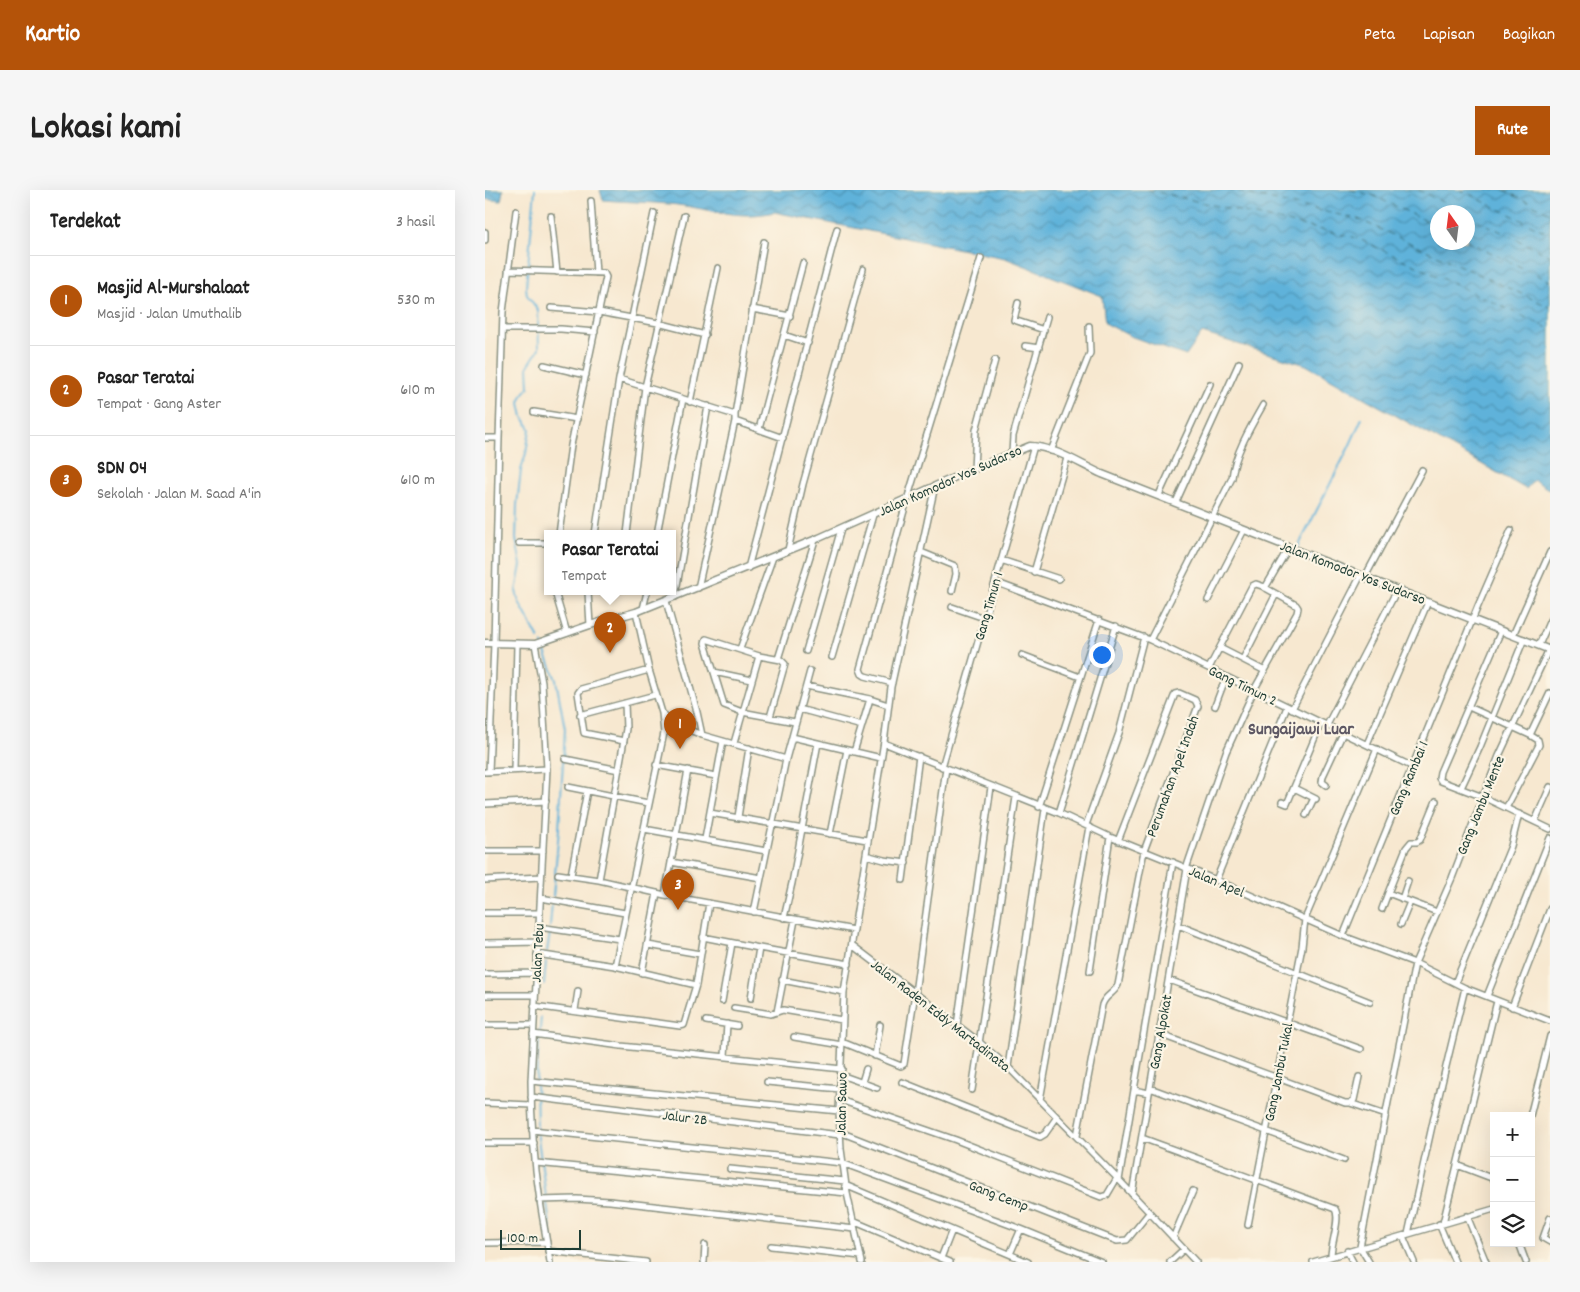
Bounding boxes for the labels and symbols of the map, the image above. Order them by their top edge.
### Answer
north arrow [1430,205,1475,250]
street label: Jalan Komodor Yos Sudarso [876,440,1026,523]
street label: Jalan Komodor Yos Sudarso [1276,536,1429,612]
street label: Gang Timun 1 [970,570,1010,644]
pin: 2 [594,612,626,653]
your location [1089,642,1115,668]
street label: Gang Timun 2 [1204,661,1280,713]
pin: 1 [664,708,696,749]
street label: Perumahan Apel Indah [1142,713,1206,841]
district label: Sungaijawi Luar [1248,718,1354,743]
street label: Gang Rambai 1 [1384,738,1435,820]
street label: Gang Jambu Mente [1452,752,1512,859]
street label: Jalan Apel [1185,861,1248,905]
pin: 3 [662,869,694,910]
street label: Jalan Tebu [526,923,552,983]
street label: Jalan Raden Eddy Martadinata [865,955,1015,1079]
street label: Gang Alpokat [1145,993,1179,1071]
street label: Gang Jambu Tukal [1260,1021,1300,1124]
street label: Jalan Sawo [831,1072,855,1136]
street label: Jalur 2B [661,1105,709,1133]
street label: Gang Cemp [965,1175,1032,1218]
scale bar [500,1227,581,1250]

